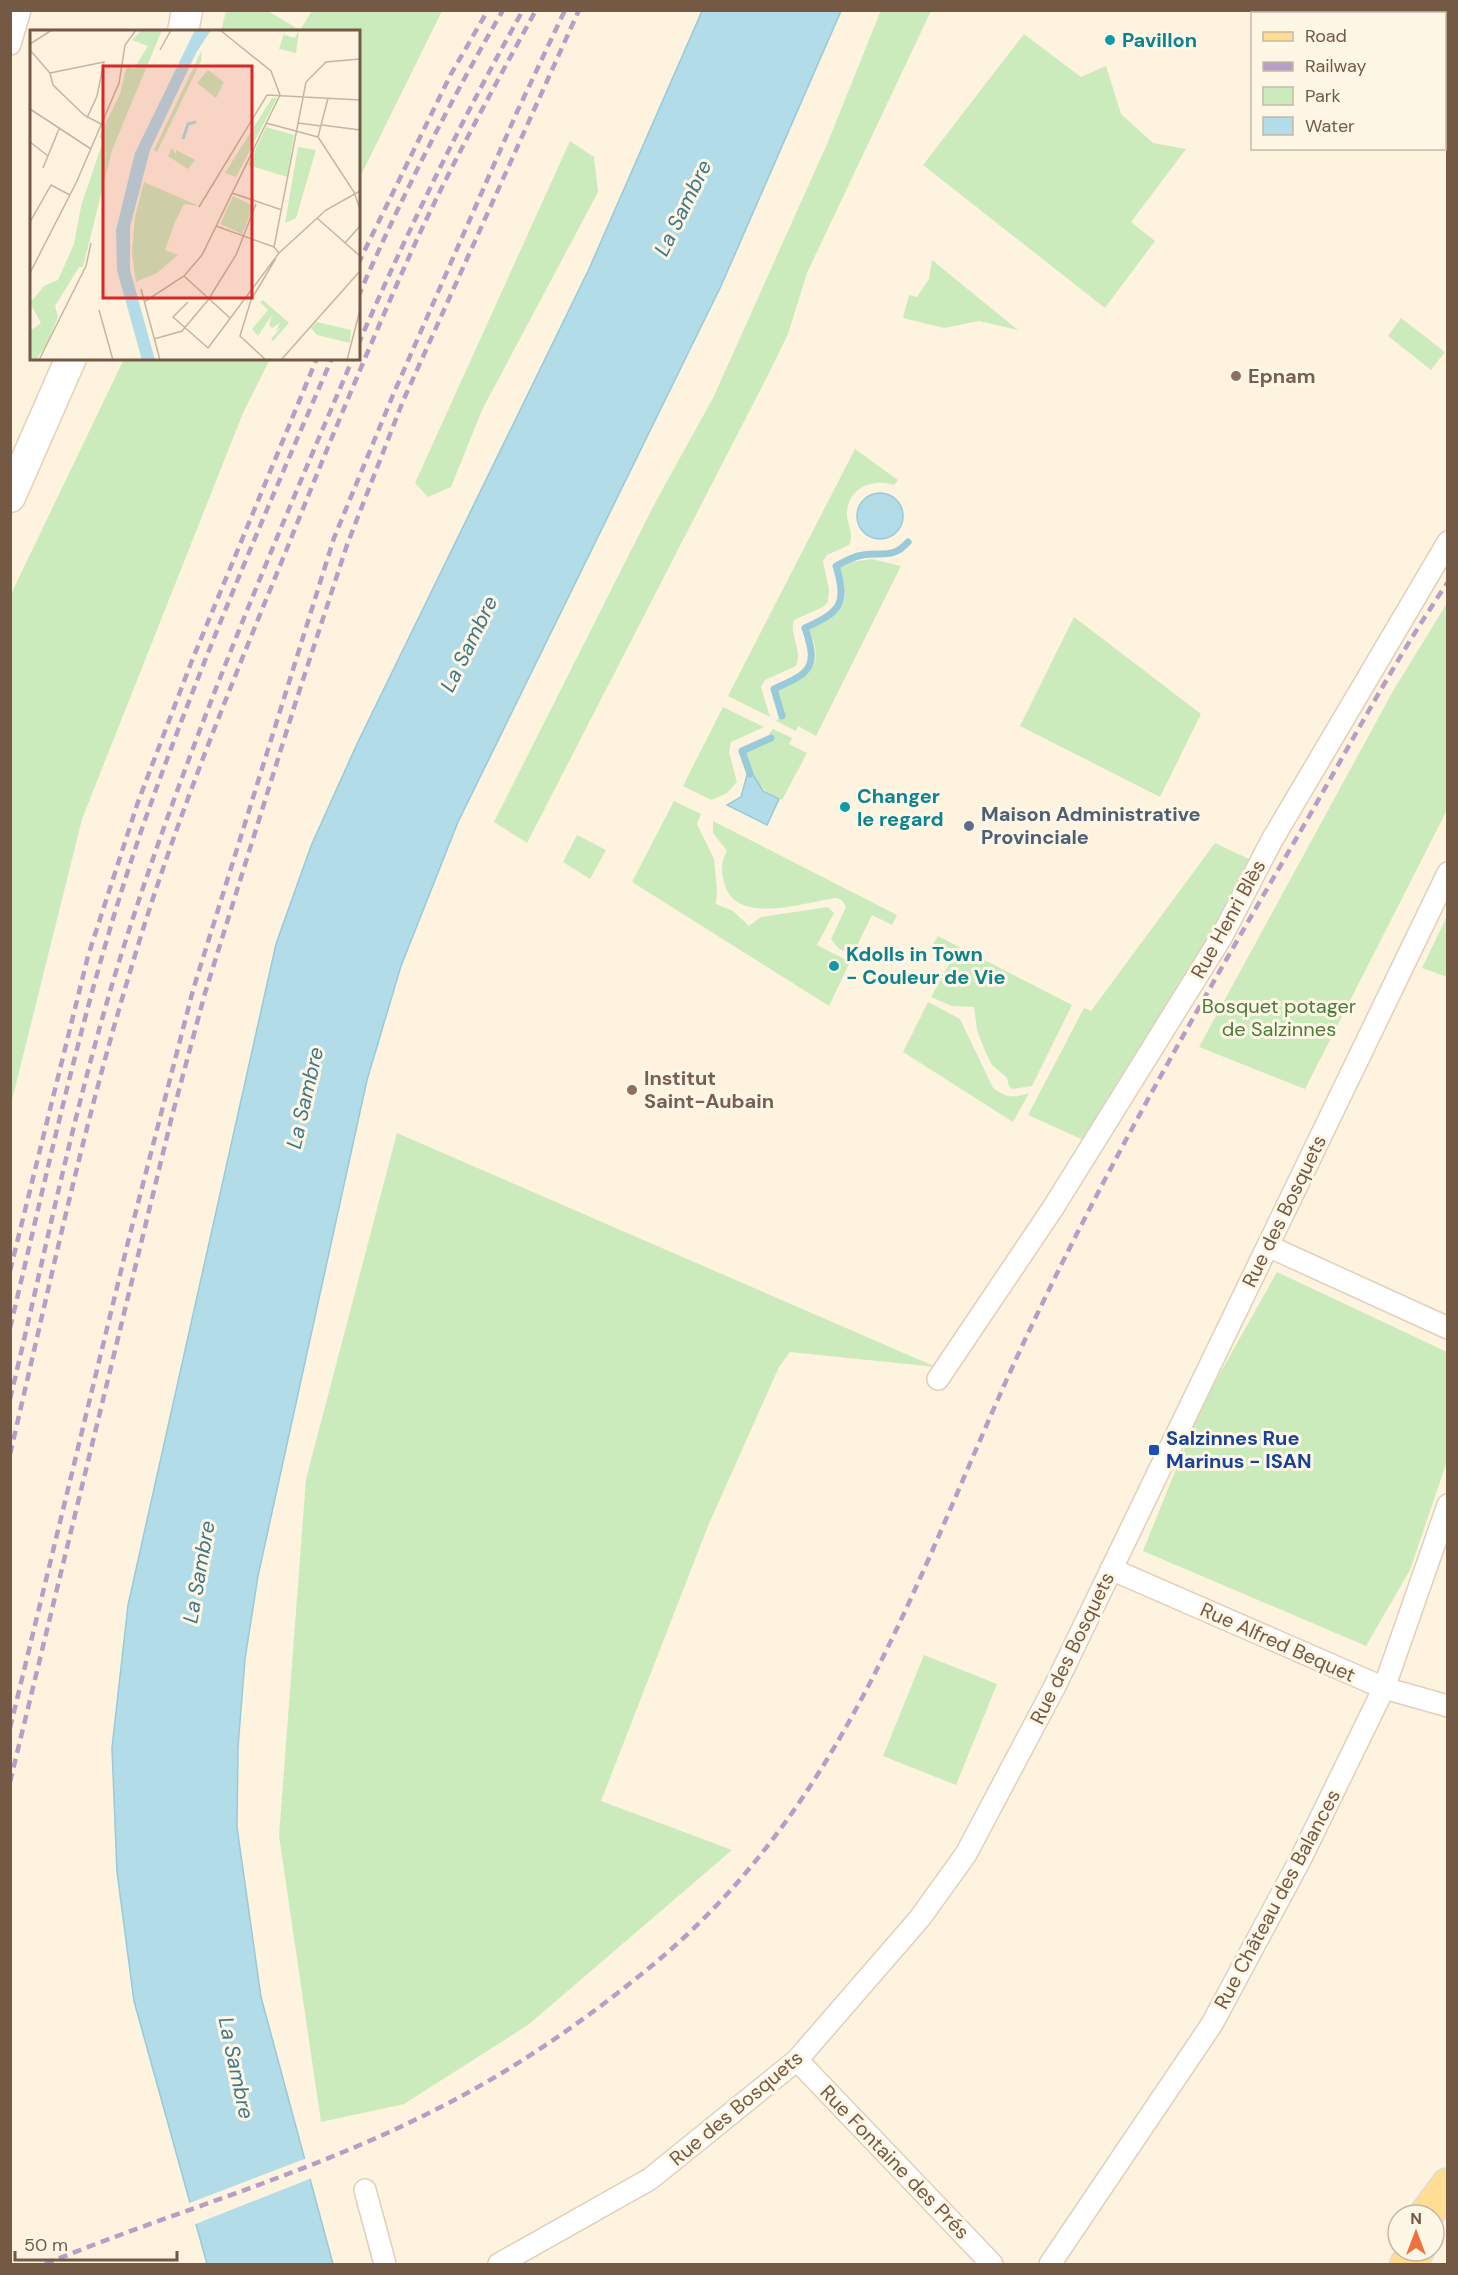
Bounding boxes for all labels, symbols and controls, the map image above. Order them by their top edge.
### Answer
legend [1251,12,1446,150]
text: Road [1305,24,1347,48]
place label: Pavillon [1122,27,1197,53]
inset map [30,30,360,360]
marker: Pavillon [1103,33,1117,47]
text: Railway [1305,54,1367,78]
text: Park [1305,84,1341,108]
text: Water [1305,114,1355,138]
water label: La Sambre [648,155,718,261]
place label: Epnam [1248,363,1316,389]
marker: Epnam [1229,369,1243,383]
water label: La Sambre [434,591,504,697]
place label: Changer le regard [857,783,944,832]
marker: Changer le regard [838,800,852,814]
place label: Maison Administrative Provinciale [981,801,1201,850]
marker: Maison Administrative Provinciale [962,819,976,833]
street label: Rue Henri Blès [1185,855,1271,983]
place label: Kdolls in Town - Couleur de Vie [846,941,1006,990]
marker: Kdolls in Town - Couleur de Vie [827,959,841,973]
park label: Bosquet potager de Salzinnes [1202,993,1356,1042]
water label: La Sambre [280,1044,330,1152]
place label: Institut Saint-Aubain [644,1065,774,1114]
marker: Institut Saint-Aubain [625,1083,639,1097]
street label: Rue des Bosquets [1236,1131,1332,1291]
place label: Salzinnes Rue Marinus - ISAN [1166,1425,1312,1474]
marker: Salzinnes Rue Marinus - ISAN [1147,1443,1161,1457]
water label: La Sambre [176,1519,222,1625]
street label: Rue des Bosquets [1024,1568,1120,1728]
street label: Rue Alfred Bequet [1196,1596,1360,1688]
street label: Rue Château des Balances [1208,1785,1346,2013]
water label: La Sambre [212,2014,260,2122]
street label: Rue des Bosquets [664,2045,808,2171]
street label: Rue Fontaine des Prés [815,2079,975,2245]
north arrow [1386,2203,1446,2263]
text: N [1410,2208,1422,2229]
scale bar [15,2224,177,2262]
text: 50 m [24,2233,68,2257]

